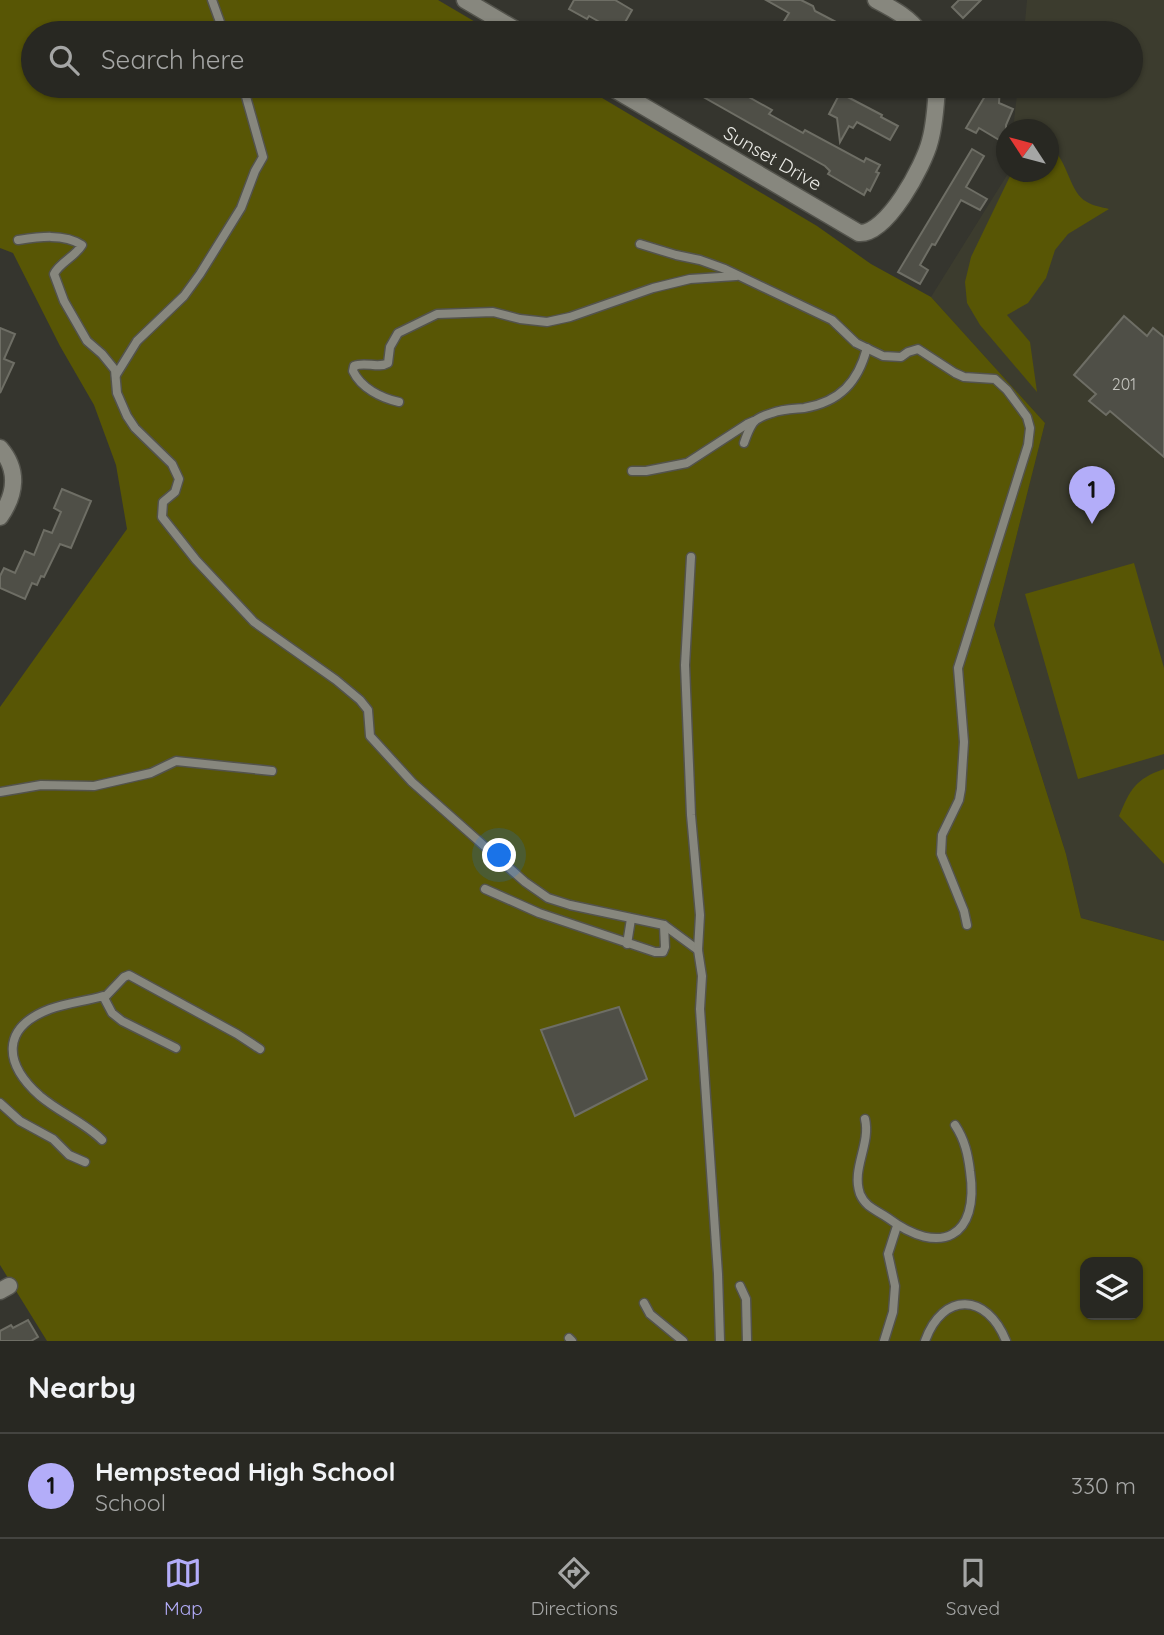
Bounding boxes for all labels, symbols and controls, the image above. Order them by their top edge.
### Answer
search box [21,21,1143,98]
icon: search [45,41,83,79]
text: Search here [101,43,245,76]
north arrow [996,119,1059,182]
street label: Sunset Drive [720,120,826,196]
house number: 201 [1112,374,1136,394]
pin: 1 [1069,466,1115,524]
your location [482,838,516,872]
map controls [1080,1257,1143,1320]
button: layers [1080,1257,1143,1320]
text: Nearby [28,1368,136,1406]
text: Hempstead High School [95,1455,395,1488]
text: 1 [47,1471,55,1500]
text: 330 m [1071,1471,1136,1500]
text: School [95,1488,166,1517]
tab: Map [164,1554,203,1620]
tab: Directions [531,1554,618,1620]
tab: Saved [946,1554,1000,1620]

